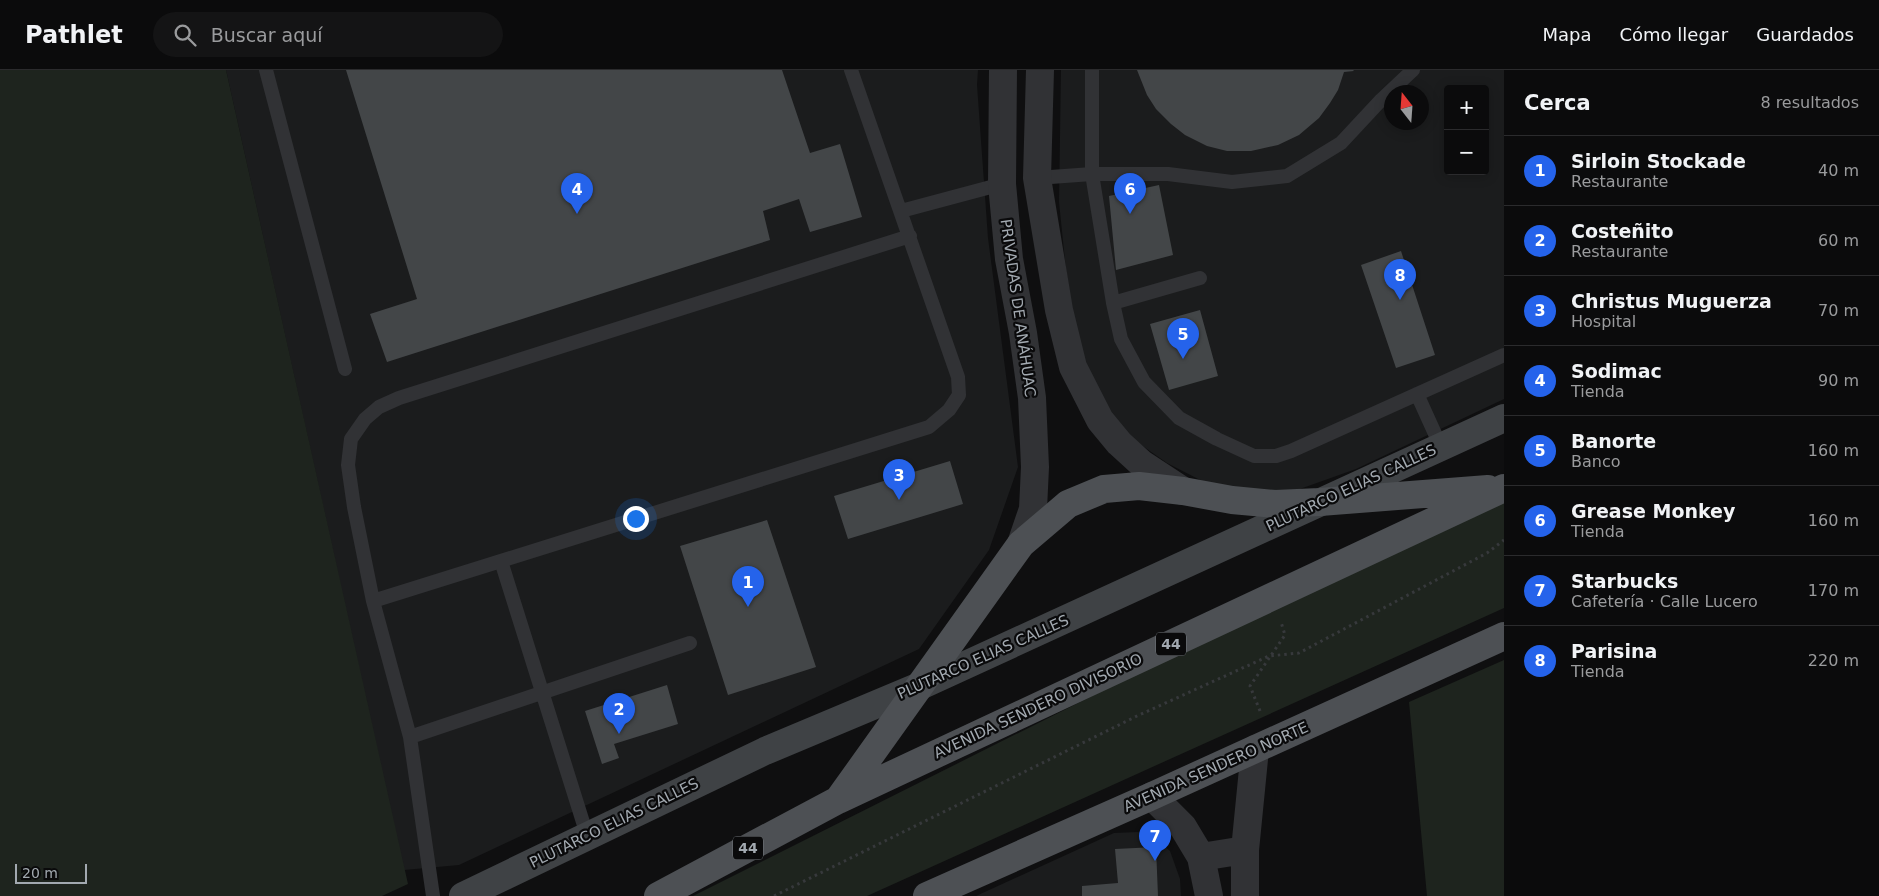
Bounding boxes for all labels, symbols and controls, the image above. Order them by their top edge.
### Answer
search box [153,12,503,57]
text: Pathlet [25,21,123,49]
icon: search [171,21,199,49]
text: Buscar aquí [211,24,323,46]
text: Mapa [1542,24,1591,45]
text: Cómo llegar [1619,24,1728,45]
text: Guardados [1756,24,1854,45]
north arrow [1384,85,1429,130]
map controls [1444,85,1489,175]
button: + [1444,85,1489,130]
text: Cerca [1524,91,1591,115]
text: 8 resultados [1760,93,1859,112]
button: − [1444,130,1489,175]
text: Sirloin Stockade [1571,150,1746,172]
text: 1 [1534,161,1546,180]
text: 40 m [1818,161,1859,180]
text: Restaurante [1571,172,1668,191]
pin: 4 [561,173,593,214]
pin: 6 [1114,173,1146,214]
street label: PRIVADAS DE ANÁHUAC [997,218,1040,398]
text: Costeñito [1571,220,1673,242]
text: 2 [1534,231,1546,250]
text: 60 m [1818,231,1859,250]
text: Restaurante [1571,242,1668,261]
pin: 8 [1384,259,1416,300]
text: Christus Muguerza [1571,290,1772,312]
text: 3 [1534,301,1546,320]
text: 70 m [1818,301,1859,320]
text: Hospital [1571,312,1636,331]
pin: 5 [1167,318,1199,359]
text: Sodimac [1571,360,1662,382]
text: 4 [1534,371,1546,390]
text: 90 m [1818,371,1859,390]
text: Tienda [1571,382,1625,401]
text: Banorte [1571,430,1656,452]
street label: PLUTARCO ELIAS CALLES [1263,441,1439,535]
text: 5 [1534,441,1546,460]
text: 160 m [1808,441,1859,460]
text: Banco [1571,452,1621,471]
pin: 3 [883,459,915,500]
text: Grease Monkey [1571,500,1735,522]
your location [623,506,649,532]
text: 6 [1534,511,1546,530]
text: 160 m [1808,511,1859,530]
text: Tienda [1571,522,1625,541]
pin: 1 [732,566,764,607]
text: Starbucks [1571,570,1678,592]
text: 7 [1534,581,1546,600]
text: 170 m [1808,581,1859,600]
text: Cafetería · Calle Lucero [1571,592,1758,611]
street label: PLUTARCO ELIAS CALLES [894,611,1072,703]
road number: 44 [1156,632,1186,656]
text: Parisina [1571,640,1657,662]
street label: AVENIDA SENDERO DIVISORIO [931,650,1145,762]
text: 8 [1534,651,1546,670]
text: 220 m [1808,651,1859,670]
text: Tienda [1571,662,1625,681]
pin: 2 [603,693,635,734]
street label: AVENIDA SENDERO NORTE [1121,718,1311,816]
street label: PLUTARCO ELIAS CALLES [527,774,701,872]
pin: 7 [1139,820,1171,861]
road number: 44 [733,836,763,860]
scale bar [15,861,88,884]
text: 20 m [22,865,58,881]

